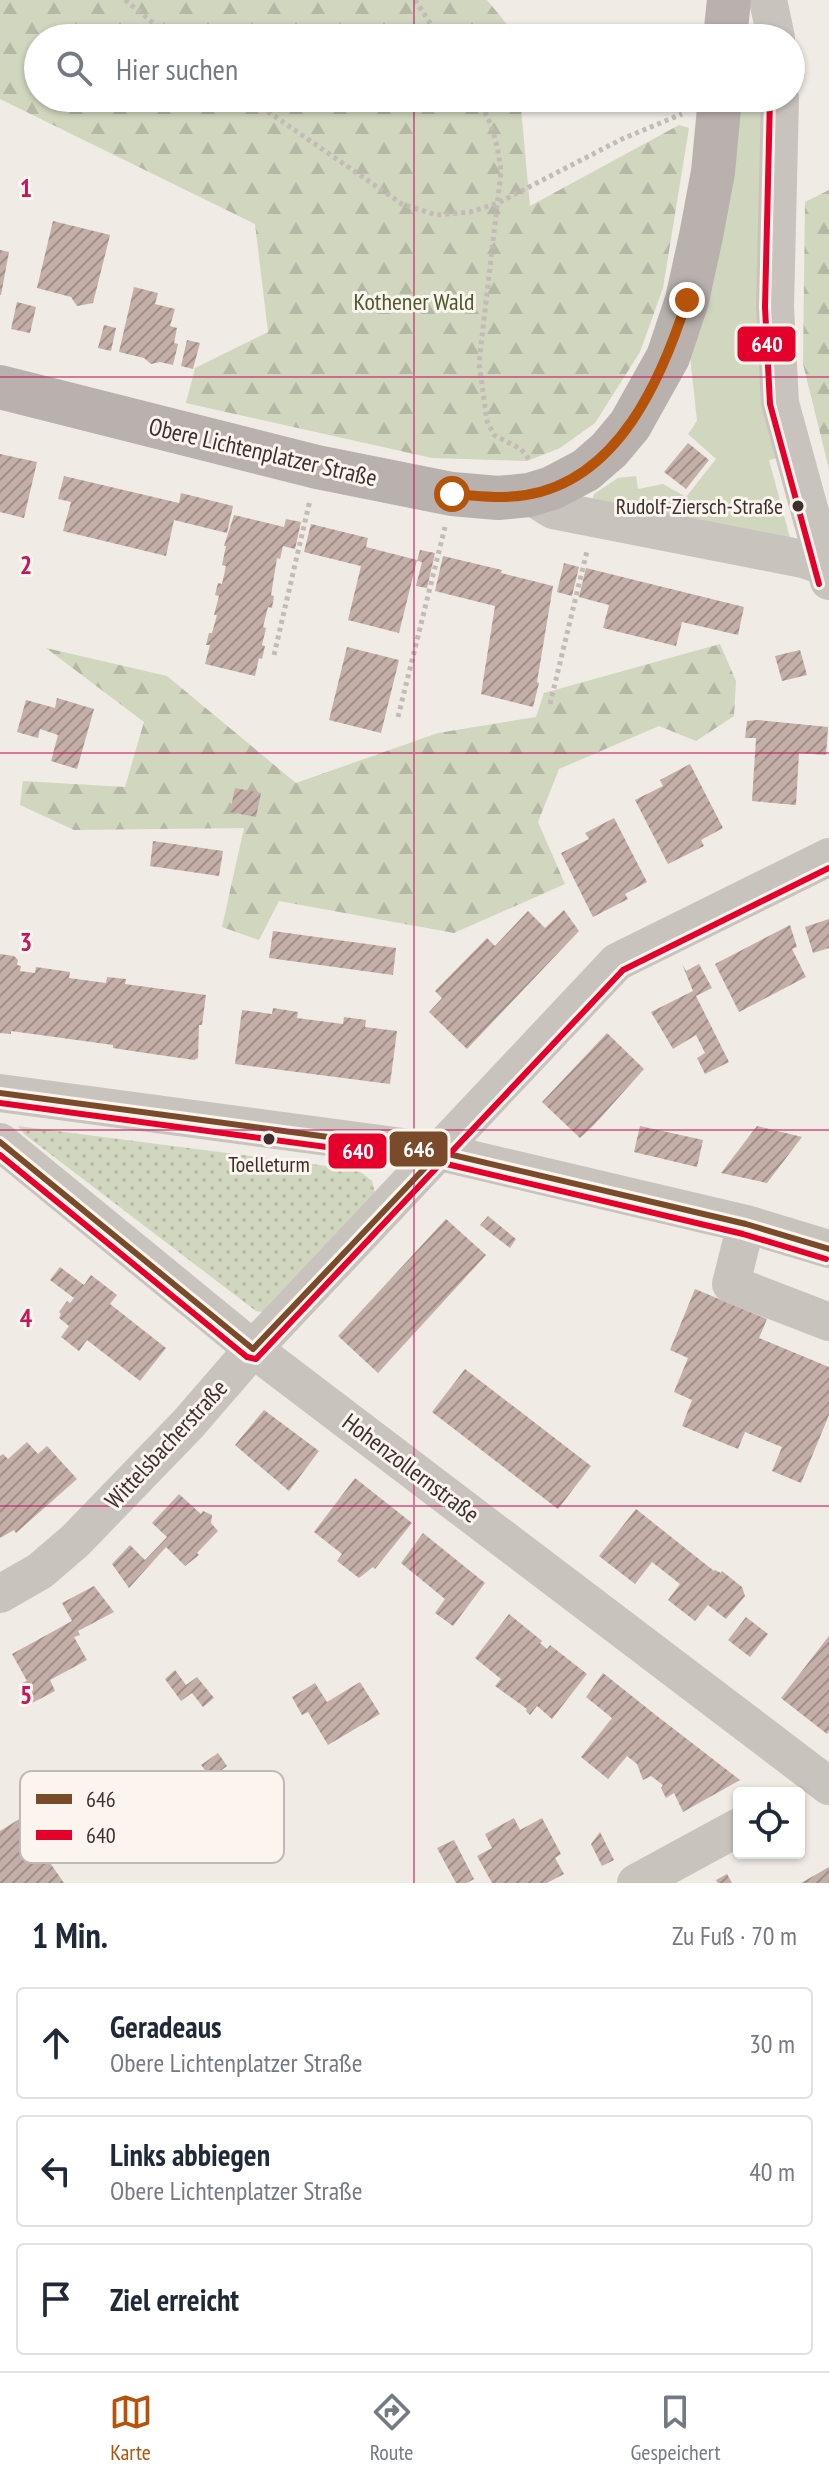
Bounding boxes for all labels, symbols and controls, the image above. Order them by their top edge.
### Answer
search box [24,24,805,112]
icon: search [52,46,96,90]
text: Hier suchen [116,49,238,88]
text: 1 [20,171,32,204]
route end [669,282,705,318]
park label: Kothener Wald [354,286,474,317]
line badge: 640 [736,325,797,363]
text: 640 [751,330,783,358]
street label: Obere Lichtenplatzer Straße [146,411,380,493]
route start [434,476,470,512]
place label: Rudolf-Ziersch-Straße [616,492,783,520]
marker: Rudolf-Ziersch-Straße [790,498,806,514]
text: 2 [20,548,32,581]
text: 3 [20,925,32,958]
line badge: 646 [388,1130,449,1168]
marker: Toelleturm [261,1131,277,1147]
line badge: 640 [327,1132,388,1170]
text: 646 [403,1135,435,1163]
text: 640 [342,1137,374,1165]
place label: Toelleturm [228,1150,310,1178]
text: 4 [20,1301,33,1334]
street label: Wittelsbacherstraße [98,1373,234,1515]
street label: Hohenzollernstraße [336,1406,486,1530]
text: 5 [20,1678,32,1711]
legend [20,1771,284,1863]
text: 646 [86,1785,116,1813]
map controls [733,1787,805,1859]
button: locate [733,1787,805,1859]
text: 640 [86,1821,116,1849]
text: 1 Min. [32,1913,108,1957]
text: Zu Fuß · 70 m [672,1919,797,1952]
text: Geradeaus [110,2007,222,2046]
icon: ahead [34,2021,78,2065]
text: 30 m [749,2027,795,2060]
text: Obere Lichtenplatzer Straße [110,2046,362,2079]
text: Links abbiegen [110,2135,270,2174]
icon: left [34,2149,78,2193]
text: 40 m [749,2155,795,2188]
text: Obere Lichtenplatzer Straße [110,2174,362,2207]
icon: arrive [34,2277,78,2321]
text: Ziel erreicht [110,2280,239,2319]
tab: Karte [109,2390,153,2466]
tab: Route [370,2390,414,2466]
tab: Gespeichert [631,2390,720,2466]

